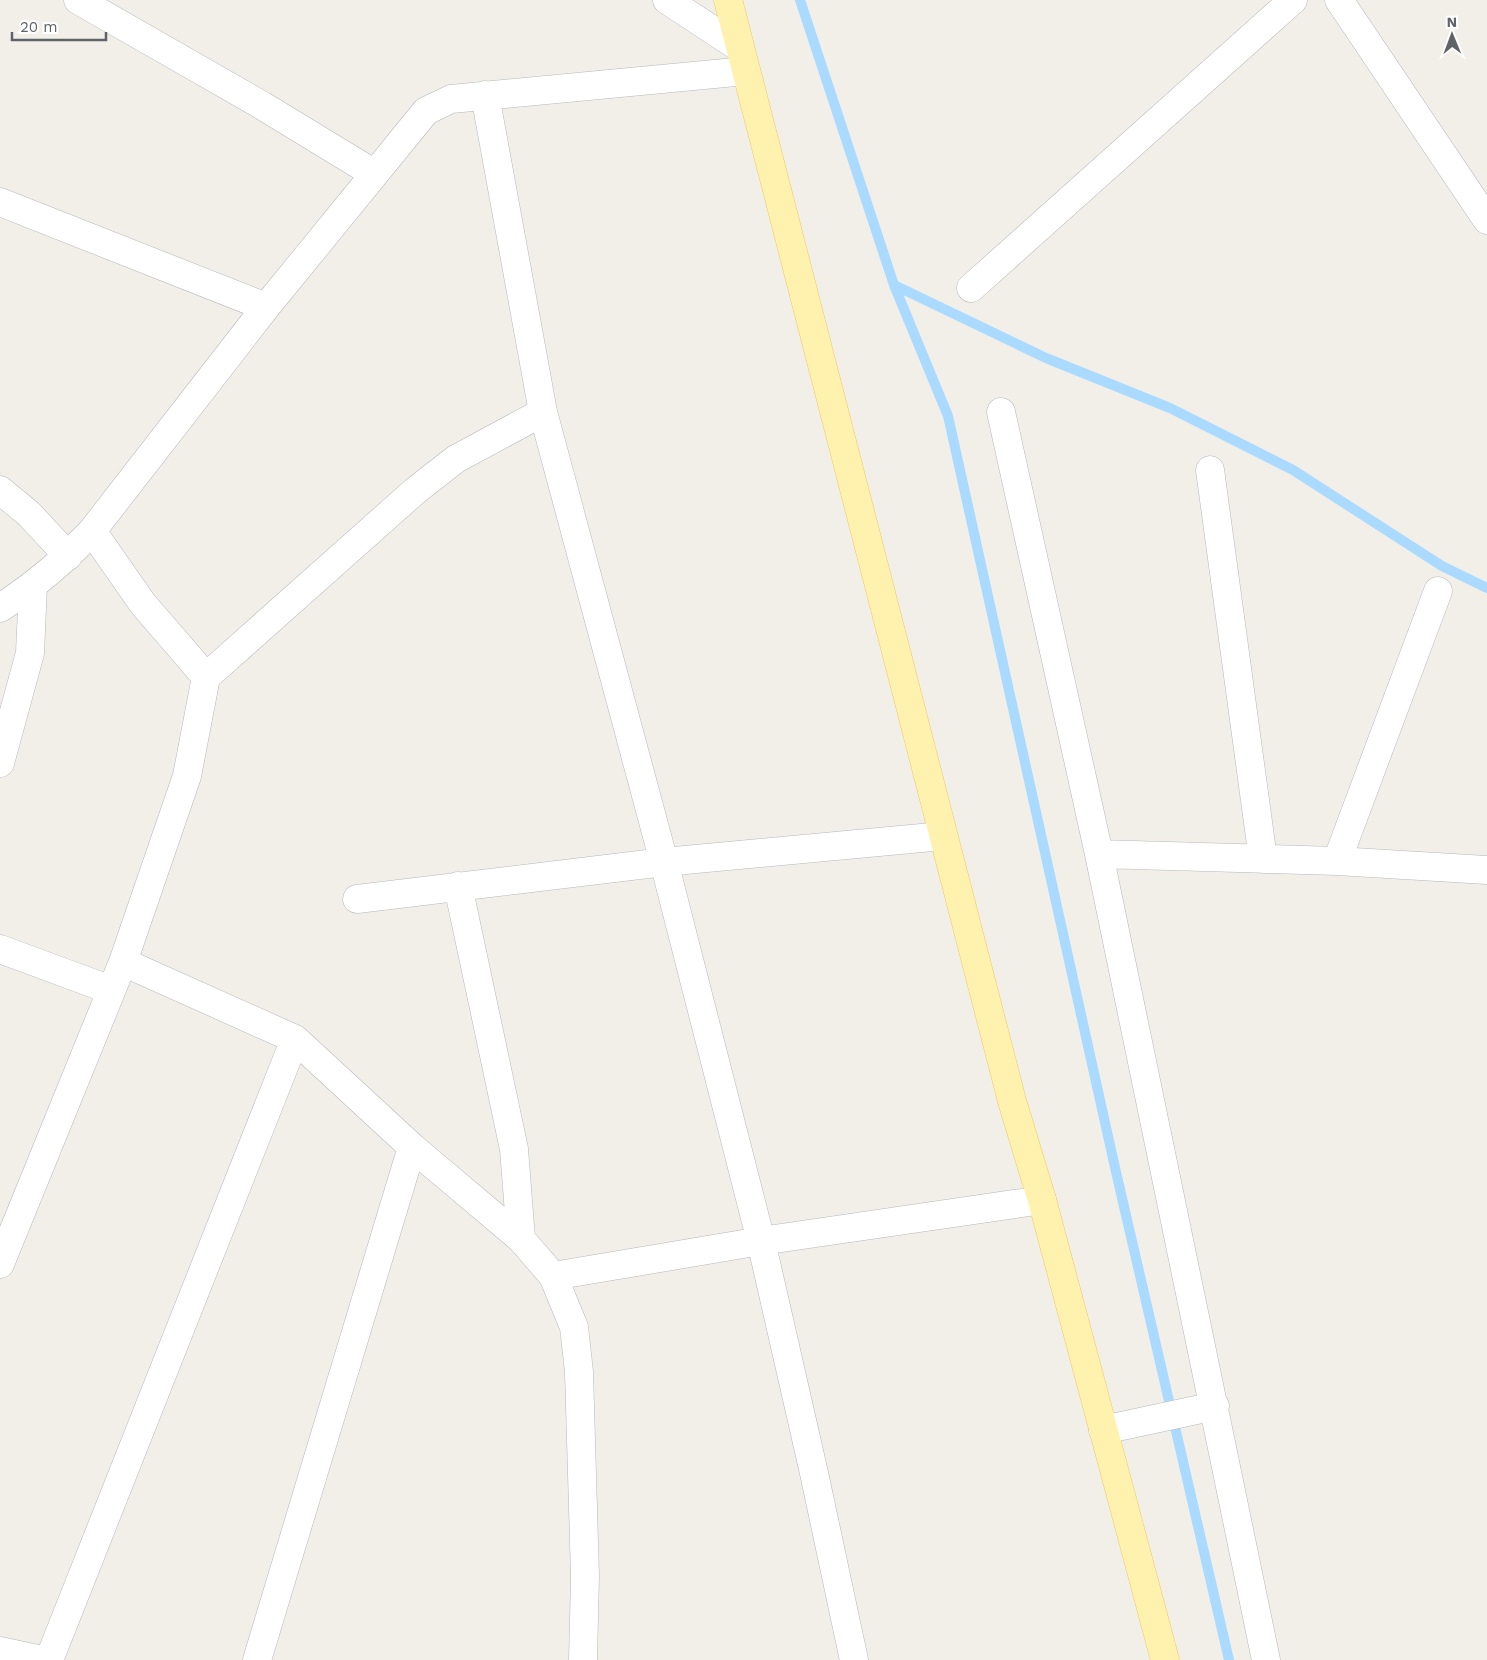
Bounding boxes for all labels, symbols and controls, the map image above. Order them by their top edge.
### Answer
scale bar [12,10,106,42]
north arrow [1427,10,1477,60]
text: N [1446,14,1457,30]
text: 20 m [20,18,58,36]

